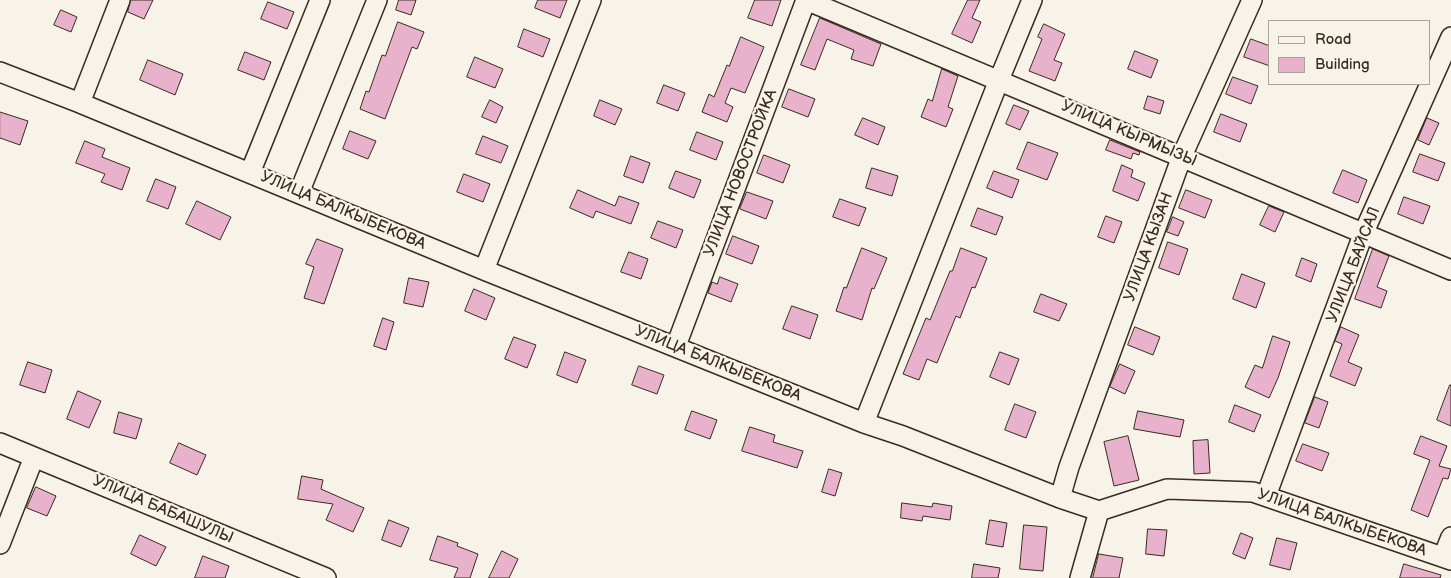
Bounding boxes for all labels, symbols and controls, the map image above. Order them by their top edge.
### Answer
legend [1268,20,1431,85]
text: Road [1315,30,1351,49]
text: Building [1315,55,1370,74]
street label: УЛИЦА НОВОСТРОЙКА [700,87,782,259]
street label: УЛИЦА КЫРМЫЗЫ [1058,97,1200,171]
street label: УЛИЦА БАЛКЫБЕКОВА [258,168,428,254]
street label: УЛИЦА КЫЗАН [1120,190,1178,304]
street label: УЛИЦА БАЙСАЛ [1323,205,1385,325]
street label: УЛИЦА БАЛКЫБЕКОВА [632,322,804,406]
street label: УЛИЦА БАБАШУЛЫ [90,472,236,548]
street label: УЛИЦА БАЛКЫБЕКОВА [1255,485,1429,561]

